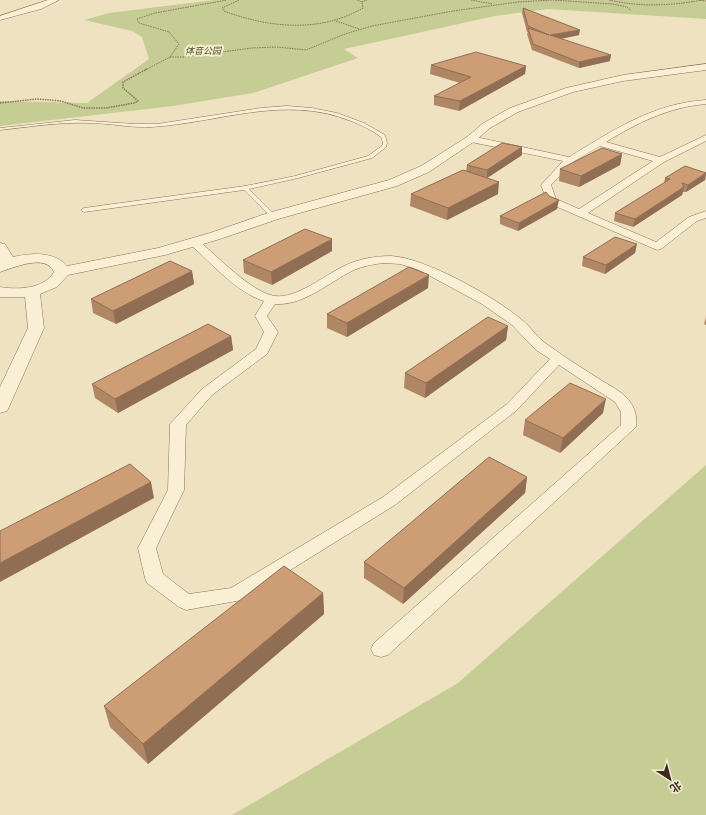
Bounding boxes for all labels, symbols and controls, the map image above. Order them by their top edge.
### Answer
park label: 体音公园 [185,46,223,56]
north arrow [650,759,690,799]
text: 北 [667,778,684,795]

